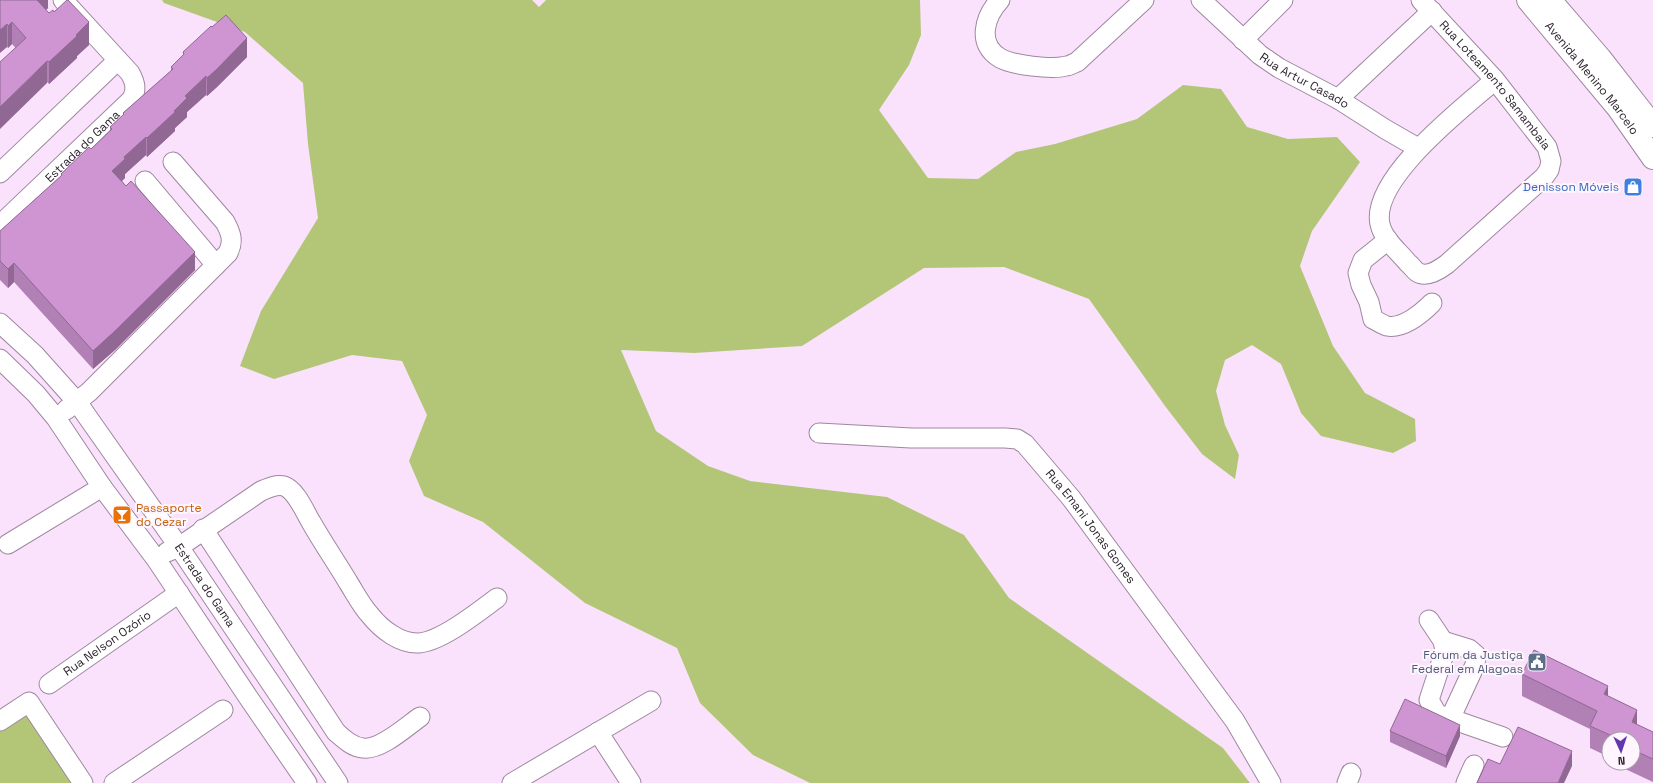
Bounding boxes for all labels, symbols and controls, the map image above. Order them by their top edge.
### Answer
street label: Rua Loteamento Samambaia [1436,17,1554,153]
street label: Avenida Menino Marcelo [1541,18,1642,138]
street label: Rua Artur Casado [1257,49,1352,112]
street label: Estrada do Gama [42,107,123,186]
shop icon: Denisson Móveis [1622,176,1644,198]
place label: Denisson Móveis [1523,179,1619,195]
street label: Rua Emani Jonas Gomes [1042,466,1139,587]
place label: Passaporte do Cezar [136,500,202,530]
bar icon: Passaporte do Cezar [111,504,133,526]
street label: Estrada do Gama [171,540,239,630]
street label: Rua Nelson Ozório [60,607,154,680]
place label: Fórum da Justiça Federal em Alagoas [1412,647,1523,677]
public building icon: Fórum da Justiça Federal em Alagoas [1526,651,1548,673]
north arrow [1601,731,1641,771]
text: N [1617,754,1626,768]

